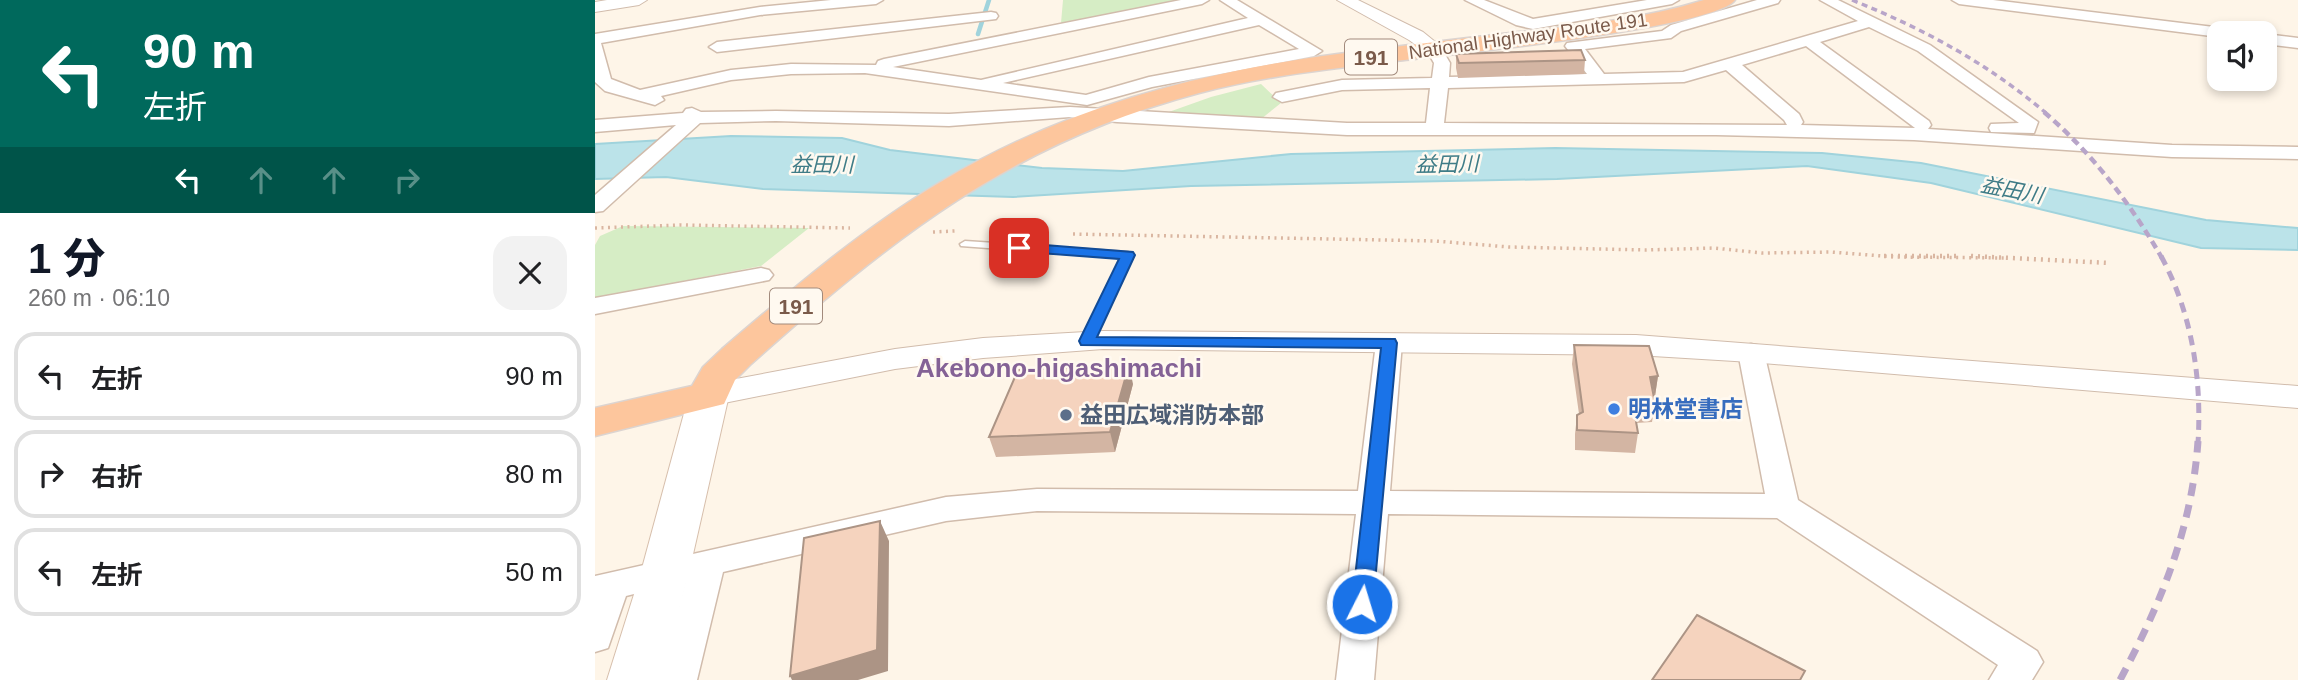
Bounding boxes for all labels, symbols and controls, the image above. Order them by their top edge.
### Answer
street label: National Highway Route 191 [1407,9,1649,63]
map controls [2207,21,2277,91]
button: sound [2207,21,2277,91]
text: 90 m [143,24,255,78]
icon: left [28,28,119,119]
road number: 191 [1345,40,1397,74]
text: 左折 [143,89,207,125]
water label: 益田川 [1415,152,1481,176]
water label: 益田川 [791,153,855,176]
icon: left [169,161,207,199]
icon: ahead [242,161,280,199]
icon: ahead [315,161,353,199]
icon: right [388,161,426,199]
water label: 益田川 [1979,173,2047,208]
pin [989,218,1049,278]
icon: arrive [1000,229,1038,267]
text: 1 分 [28,235,105,282]
button: close [493,236,567,310]
text: 260 m · 06:10 [28,285,170,311]
road number: 191 [770,288,822,324]
district label: Akebono-higashimachi [916,353,1202,383]
icon: left [32,357,70,395]
text: 90 m [505,361,563,391]
text: 左折 [91,364,143,394]
place label: 明林堂書店 [1628,396,1743,422]
marker: 明林堂書店 [1606,401,1622,417]
place label: 益田広域消防本部 [1080,402,1264,428]
marker: 益田広域消防本部 [1058,407,1074,423]
icon: right [32,455,70,493]
text: 80 m [505,459,563,489]
text: 右折 [91,462,143,492]
icon: left [32,553,70,591]
text: 50 m [505,557,563,587]
text: 左折 [91,560,143,590]
position arrow [1325,567,1399,641]

